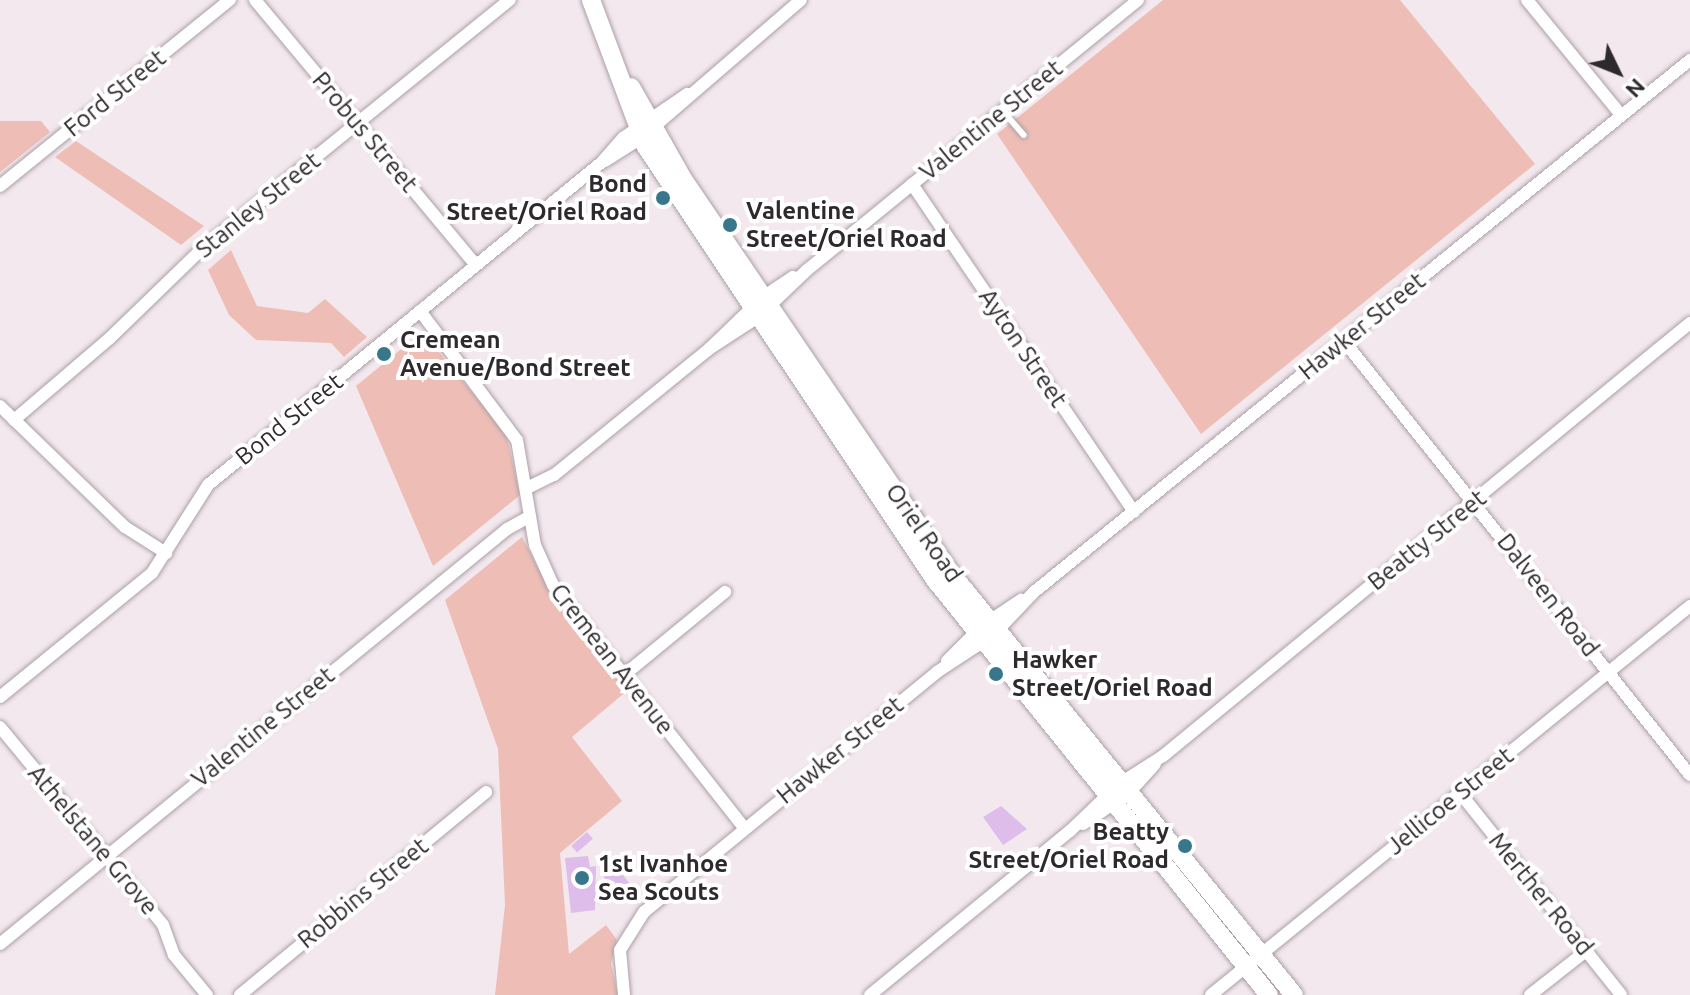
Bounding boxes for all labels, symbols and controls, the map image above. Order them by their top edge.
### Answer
north arrow [1578,32,1658,112]
street label: Ford Street [58,43,172,143]
street label: Valentine Street [914,54,1068,186]
street label: Probus Street [306,66,424,198]
text: N [1621,74,1651,103]
street label: Stanley Street [190,146,326,264]
place label: Bond Street/Oriel Road [446,170,647,226]
marker: Bond Street/Oriel Road [654,189,672,207]
place label: Valentine Street/Oriel Road [746,197,947,253]
marker: Valentine Street/Oriel Road [721,216,739,234]
street label: Hawker Street [1293,266,1431,386]
street label: Ayton Street [973,283,1073,413]
place label: Cremean Avenue/Bond Street [400,326,631,382]
marker: Cremean Avenue/Bond Street [375,345,393,363]
street label: Bond Street [230,367,348,471]
street label: Oriel Road [880,478,968,588]
street label: Beatty Street [1362,484,1492,596]
street label: Dalveen Road [1491,528,1605,662]
street label: Cremean Avenue [544,578,680,740]
place label: Hawker Street/Oriel Road [1012,646,1213,702]
street label: Valentine Street [186,661,340,793]
marker: Hawker Street/Oriel Road [987,665,1005,683]
street label: Hawker Street [771,690,909,810]
street label: Jellicoe Street [1381,741,1519,861]
street label: Athelstane Grove [22,759,164,921]
place label: Beatty Street/Oriel Road [968,818,1169,874]
street label: Merther Road [1483,827,1599,961]
street label: Robbins Street [292,832,434,954]
marker: Beatty Street/Oriel Road [1176,837,1194,855]
place label: 1st Ivanhoe Sea Scouts [598,850,728,906]
marker: 1st Ivanhoe Sea Scouts [573,869,591,887]

